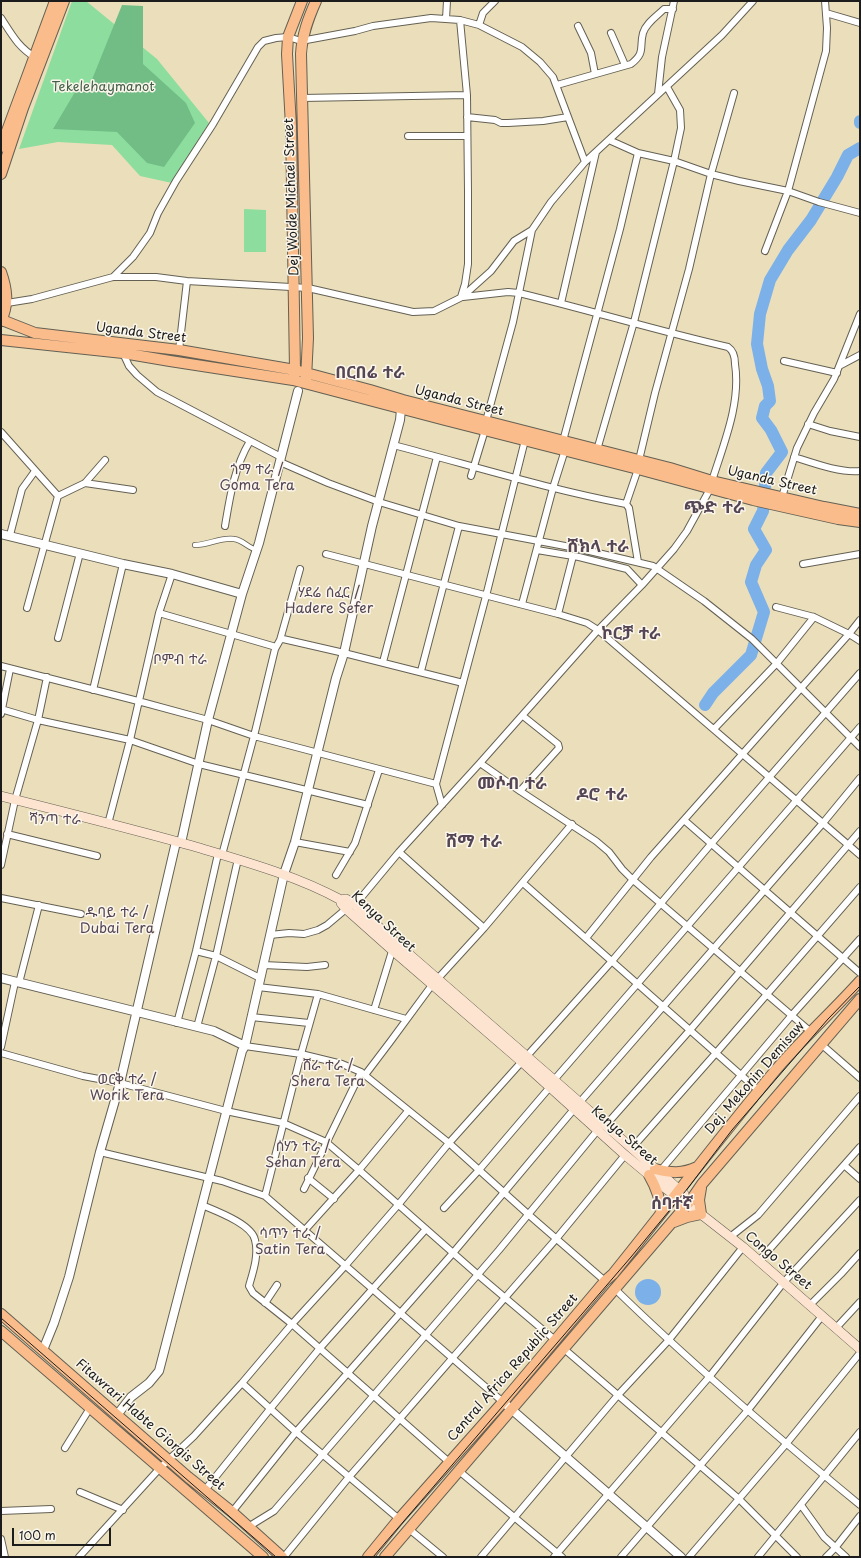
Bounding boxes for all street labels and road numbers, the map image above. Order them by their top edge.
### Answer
street label: Dej Wolde Michael Street [281,118,303,276]
street label: Uganda Street [95,320,187,346]
street label: Uganda Street [413,382,505,420]
street label: Uganda Street [726,463,818,499]
street label: Kenya Street [348,888,418,956]
street label: Dej. Mekonin Demisaw [702,1019,808,1137]
street label: Kenya Street [588,1103,660,1169]
street label: Congo Street [741,1229,815,1293]
street label: Central Africa Republic Street [445,1291,581,1445]
street label: Fitawrari Habte Giorgis Street [72,1356,228,1494]

